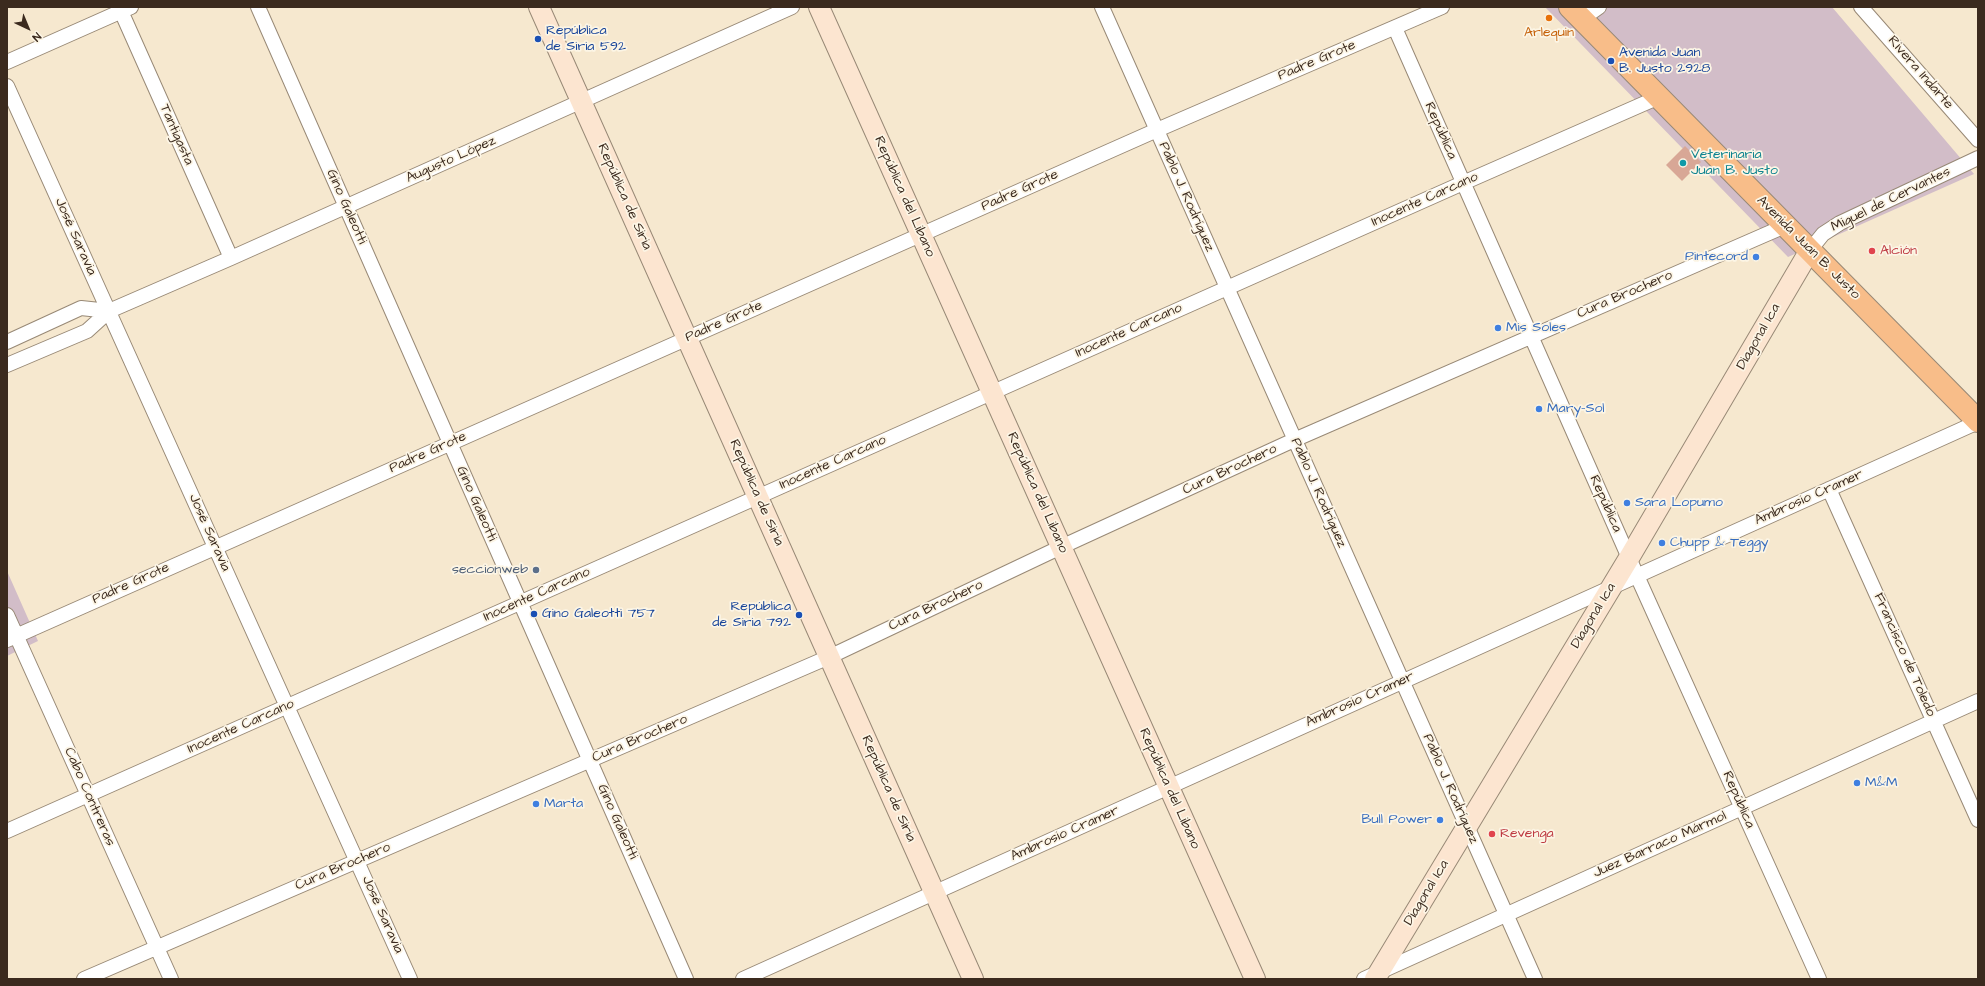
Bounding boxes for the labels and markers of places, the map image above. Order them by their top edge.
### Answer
marker: Arlequin [1544,13,1554,23]
place label: República de Siria 592 [546,23,626,56]
place label: Arlequin [1524,25,1574,41]
marker: República de Siria 592 [533,34,543,44]
place label: Avenida Juan B. Justo 2928 [1619,45,1710,78]
marker: Avenida Juan B. Justo 2928 [1606,56,1616,66]
place label: Veterinaria Juan B. Justo [1691,147,1778,180]
marker: Veterinaria Juan B. Justo [1678,158,1688,168]
place label: Alción [1880,243,1917,259]
marker: Alción [1867,246,1877,256]
place label: Pintecord [1685,249,1748,265]
marker: Pintecord [1751,252,1761,262]
place label: Mis Soles [1506,320,1566,336]
marker: Mis Soles [1493,323,1503,333]
place label: Mary-Sol [1547,401,1605,417]
marker: Mary-Sol [1534,404,1544,414]
place label: Sara Lopumo [1635,495,1723,511]
marker: Sara Lopumo [1622,498,1632,508]
place label: Chupp & Teggy [1670,535,1769,551]
marker: Chupp & Teggy [1657,538,1667,548]
place label: seccionweb [452,562,528,578]
marker: seccionweb [531,565,541,575]
place label: República de Siria 792 [712,599,791,632]
place label: Gino Galeotti 757 [542,606,655,622]
marker: Gino Galeotti 757 [529,609,539,619]
marker: República de Siria 792 [794,610,804,620]
place label: M&M [1865,775,1898,791]
marker: M&M [1852,778,1862,788]
place label: Marta [544,796,583,812]
marker: Marta [531,799,541,809]
place label: Bull Power [1362,812,1432,828]
marker: Bull Power [1435,815,1445,825]
place label: Revenga [1500,826,1554,842]
marker: Revenga [1487,829,1497,839]

